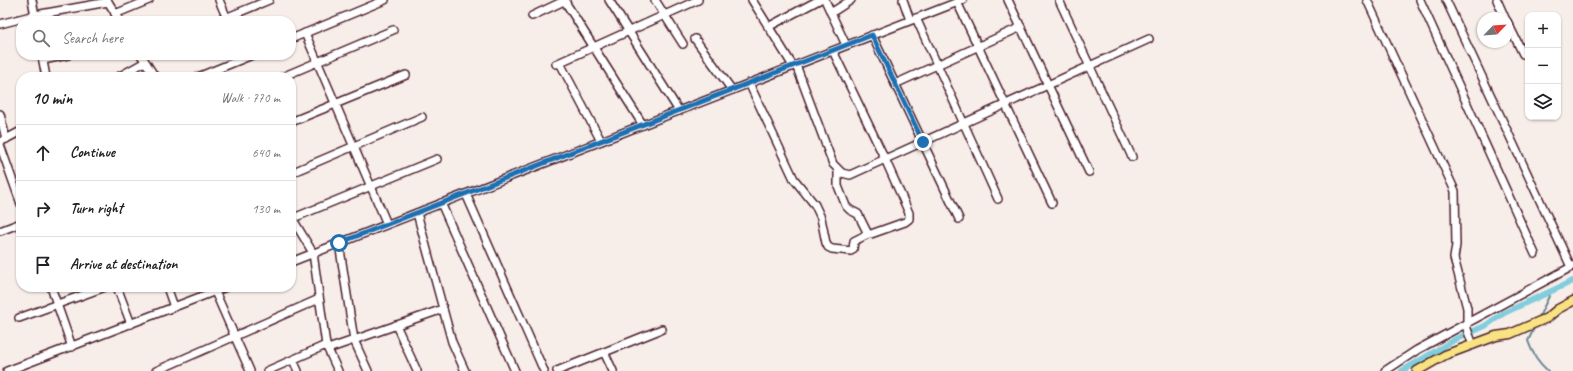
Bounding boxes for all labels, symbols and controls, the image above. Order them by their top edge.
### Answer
north arrow [1477,12,1513,48]
map controls [1525,12,1561,120]
button: + [1525,12,1561,48]
search box [16,16,296,60]
icon: search [30,27,52,49]
text: Search here [62,29,123,48]
button: − [1525,48,1561,84]
button: layers [1525,84,1561,120]
text: 10 min [32,88,72,109]
text: Walk · 770 m [221,90,280,106]
route end [914,133,932,151]
icon: ahead [32,142,54,164]
text: Continue [70,143,115,162]
text: 640 m [252,145,280,161]
icon: right [32,198,54,220]
text: Turn right [70,199,123,218]
text: 130 m [252,201,280,217]
route start [330,234,348,252]
icon: arrive [32,254,54,276]
text: Arrive at destination [70,255,177,274]

